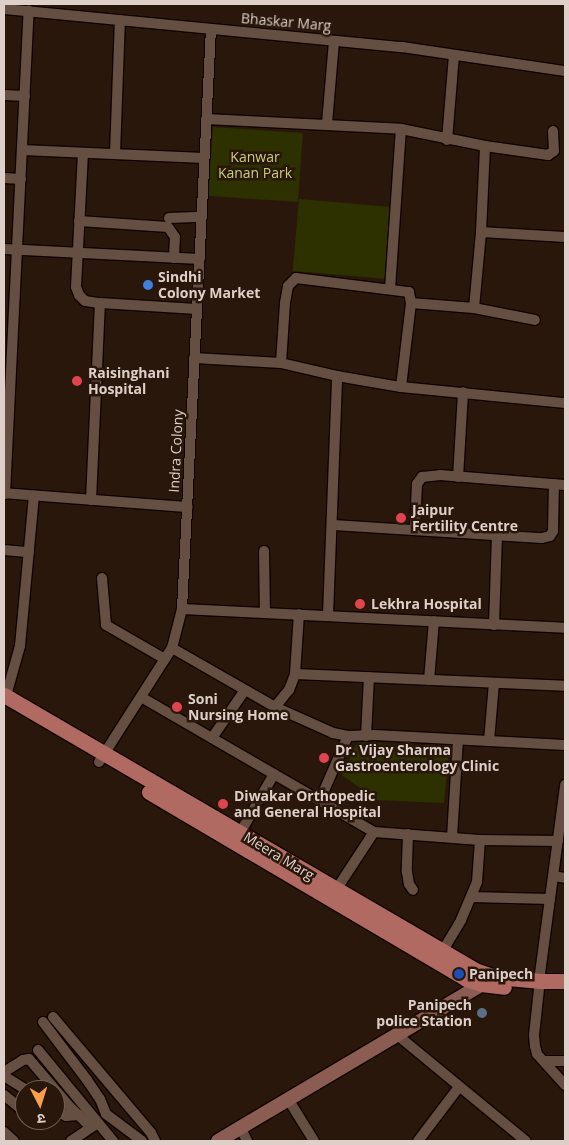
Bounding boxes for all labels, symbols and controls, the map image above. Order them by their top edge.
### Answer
street label: Bhaskar Marg [240,10,332,34]
park label: Kanwar Kanan Park [218,149,292,182]
place label: Sindhi Colony Market [158,269,260,302]
marker: Sindhi Colony Market [142,279,154,291]
place label: Raisinghani Hospital [88,365,169,398]
marker: Raisinghani Hospital [70,374,84,388]
street label: Indra Colony [165,409,187,493]
place label: Jaipur Fertility Centre [412,502,518,534]
marker: Jaipur Fertility Centre [394,511,408,525]
place label: Lekhra Hospital [371,596,482,612]
marker: Lekhra Hospital [353,597,367,611]
place label: Soni Nursing Home [188,691,288,724]
marker: Soni Nursing Home [170,700,184,714]
place label: Dr. Vijay Sharma Gastroenterology Clinic [335,742,499,774]
marker: Dr. Vijay Sharma Gastroenterology Clinic [317,751,331,765]
place label: Diwakar Orthopedic and General Hospital [234,788,381,820]
marker: Diwakar Orthopedic and General Hospital [216,797,230,811]
street label: Meera Marg [241,828,317,884]
place label: Panipech [469,966,533,982]
marker: Panipech [453,968,465,980]
place label: Panipech police Station [376,997,472,1030]
marker: Panipech police Station [476,1007,488,1019]
north arrow [15,1080,65,1130]
text: उ [36,1110,46,1129]

